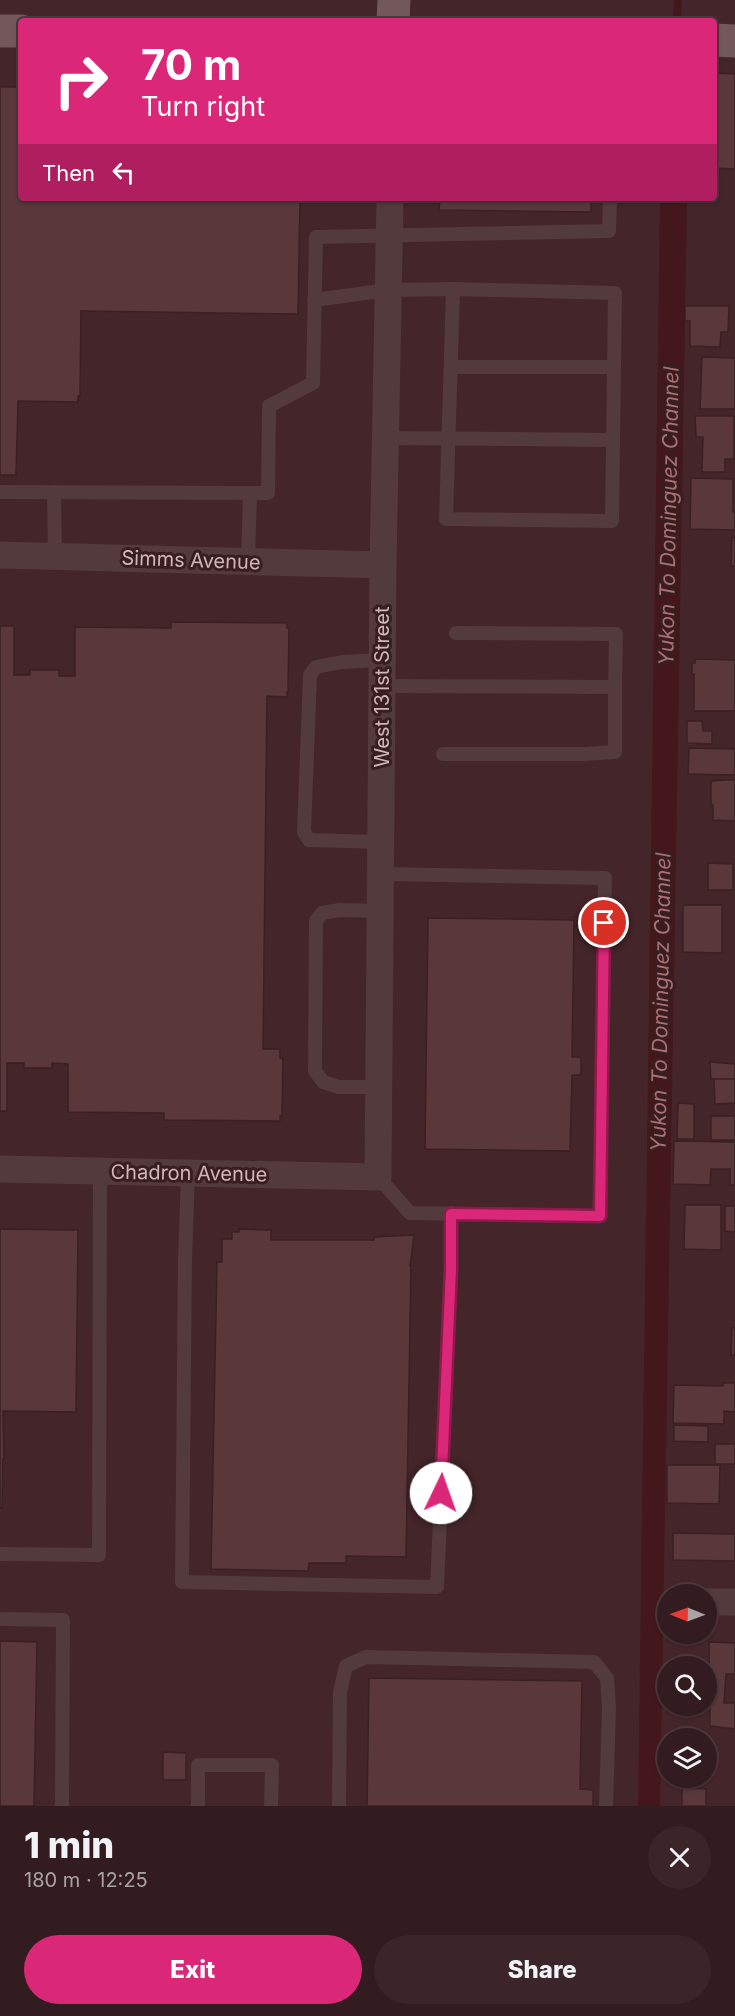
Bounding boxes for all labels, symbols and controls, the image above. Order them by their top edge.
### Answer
text: 70 m [141,39,241,90]
icon: right [42,42,120,120]
text: Turn right [141,90,265,123]
icon: left [107,156,140,189]
text: Then [42,160,95,186]
water label: Yukon To Dominguez Channel [653,365,684,666]
street label: Simms Avenue [121,546,261,574]
street label: West 131st Street [370,606,394,767]
water label: Yukon To Dominguez Channel [645,851,676,1152]
pin [578,897,629,948]
icon: arrive [587,906,620,939]
street label: Chadron Avenue [110,1160,268,1186]
position arrow [409,1461,473,1525]
north arrow [657,1584,717,1644]
map controls [657,1584,717,1788]
button: search [657,1656,717,1716]
button: layers [657,1728,717,1788]
text: 1 min [24,1823,114,1867]
button: close [648,1826,711,1889]
text: 180 m · 12:25 [24,1868,148,1892]
button: Exit [24,1935,362,2004]
button: Share [374,1935,711,2004]

